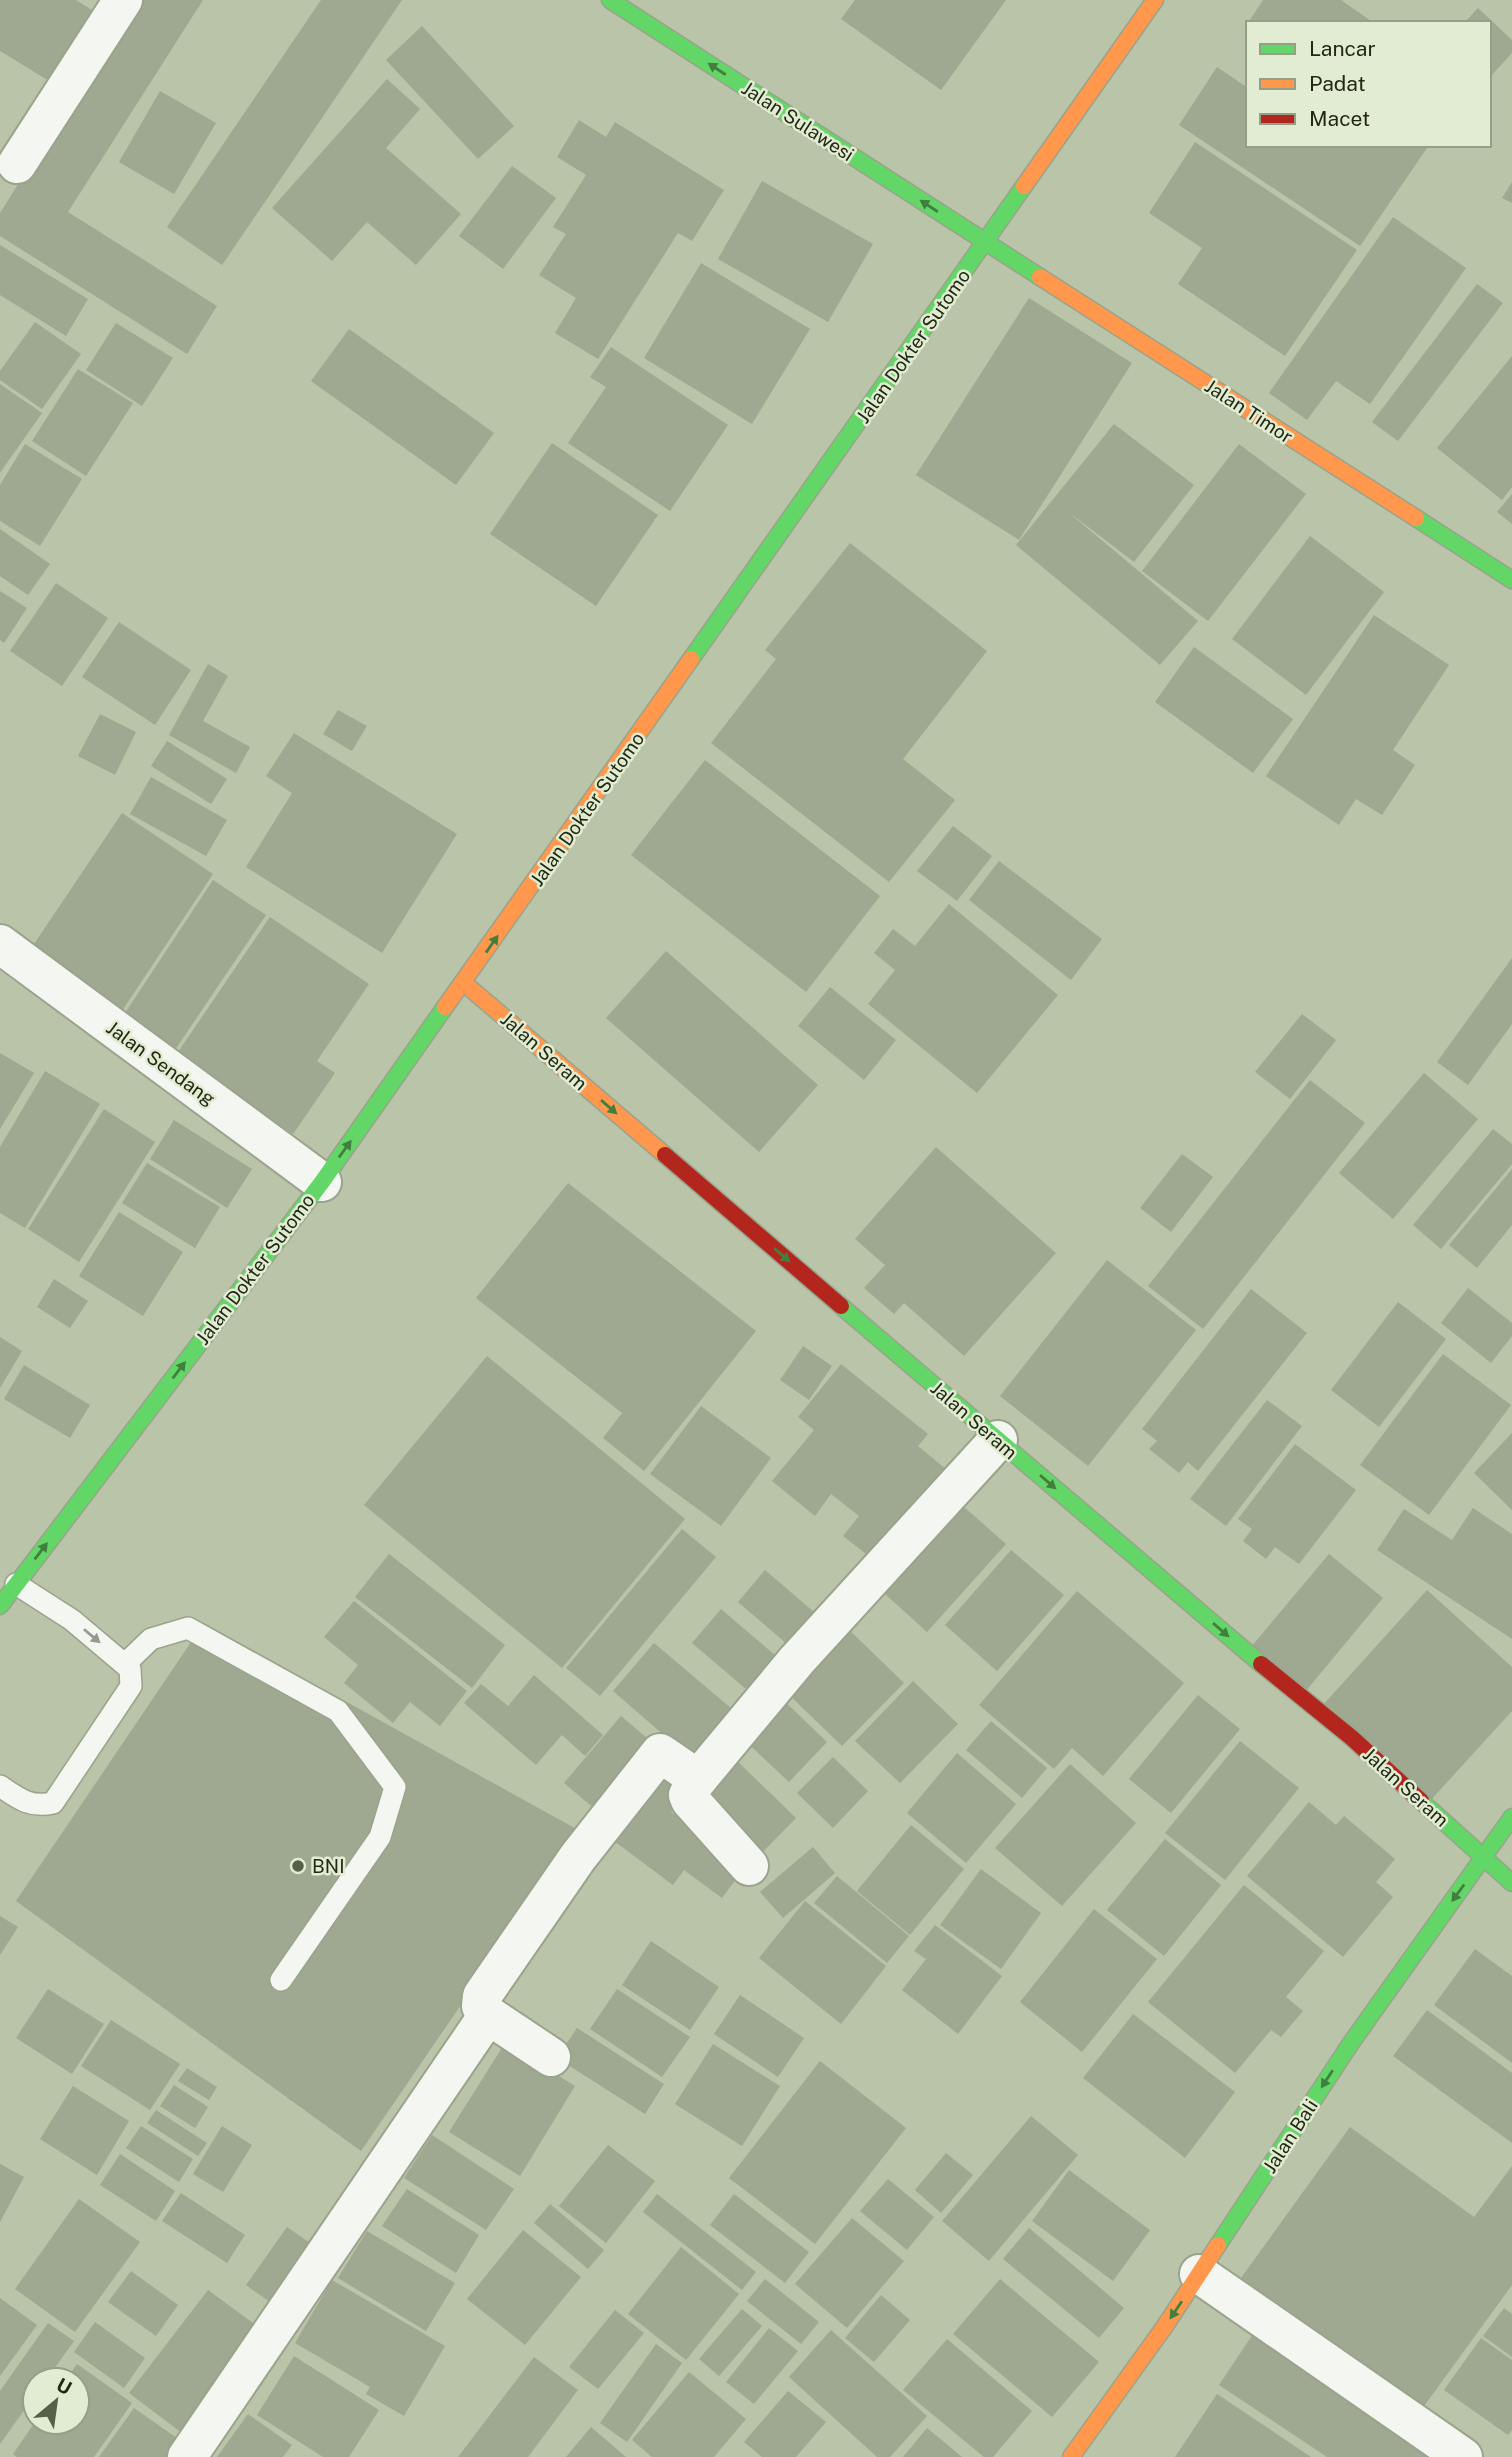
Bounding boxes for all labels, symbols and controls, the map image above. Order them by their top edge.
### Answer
legend [1246,21,1491,147]
text: Lancar [1309,36,1376,61]
one-way arrow [708,62,726,76]
text: Padat [1309,71,1366,96]
street label: Jalan Sulawesi [738,77,858,165]
text: Macet [1309,106,1370,131]
one-way arrow [919,200,938,213]
street label: Jalan Dokter Sutomo [852,265,974,427]
street label: Jalan Timor [1201,374,1297,448]
street label: Jalan Dokter Sutomo [526,728,648,890]
one-way arrow [484,935,498,953]
street label: Jalan Seram [496,1008,592,1094]
street label: Jalan Sendang [102,1016,220,1110]
one-way arrow [600,1099,618,1115]
one-way arrow [338,1140,352,1158]
street label: Jalan Dokter Sutomo [191,1189,319,1349]
one-way arrow [773,1247,791,1263]
one-way arrow [171,1361,185,1379]
street label: Jalan Seram [926,1377,1022,1463]
one-way arrow [1039,1474,1057,1490]
one-way arrow [33,1542,47,1560]
one-way arrow [1212,1622,1230,1638]
one-way arrow [83,1629,101,1644]
street label: Jalan Seram [1359,1743,1453,1831]
place label: BNI [312,1855,345,1877]
marker: BNI [290,1858,306,1874]
one-way arrow [1451,1884,1465,1902]
one-way arrow [1321,2069,1334,2088]
street label: Jalan Bali [1258,2095,1322,2177]
one-way arrow [1169,2300,1182,2319]
north arrow [21,2366,91,2436]
text: U [53,2373,76,2399]

